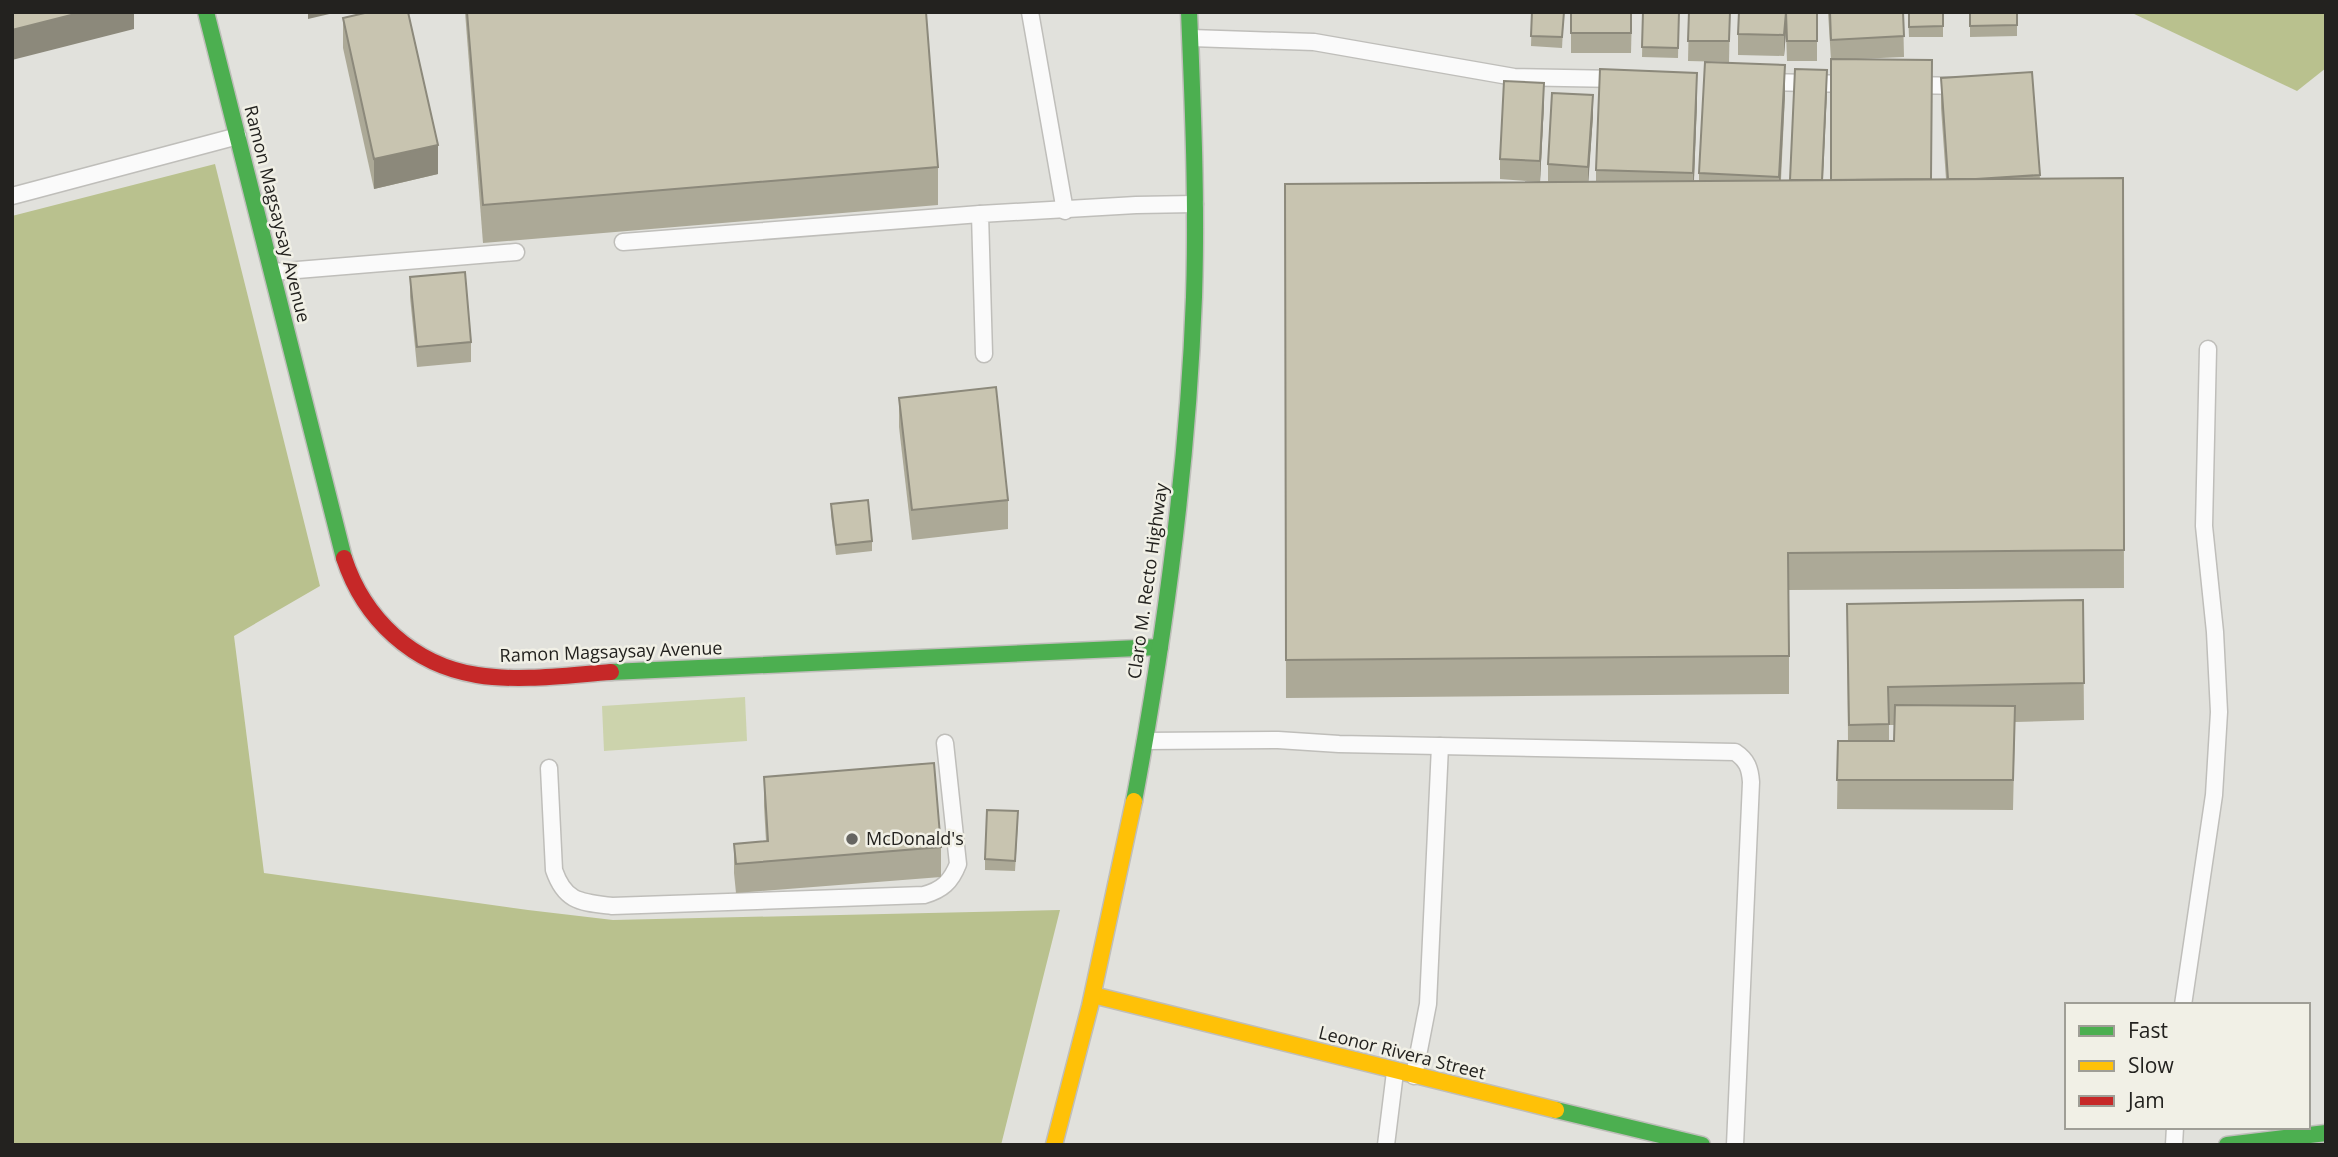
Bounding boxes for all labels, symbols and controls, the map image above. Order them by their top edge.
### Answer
street label: Ramon Magsaysay Avenue [239,103,317,325]
street label: Claro M. Recto Highway [1121,480,1173,680]
street label: Ramon Magsaysay Avenue [499,635,723,667]
place label: McDonald's [866,826,964,850]
marker: McDonald's [844,831,860,847]
legend [2065,1003,2310,1129]
text: Fast [2128,1016,2168,1044]
street label: Leonor Rivera Street [1316,1020,1488,1084]
text: Slow [2128,1051,2174,1079]
text: Jam [2126,1086,2165,1114]

